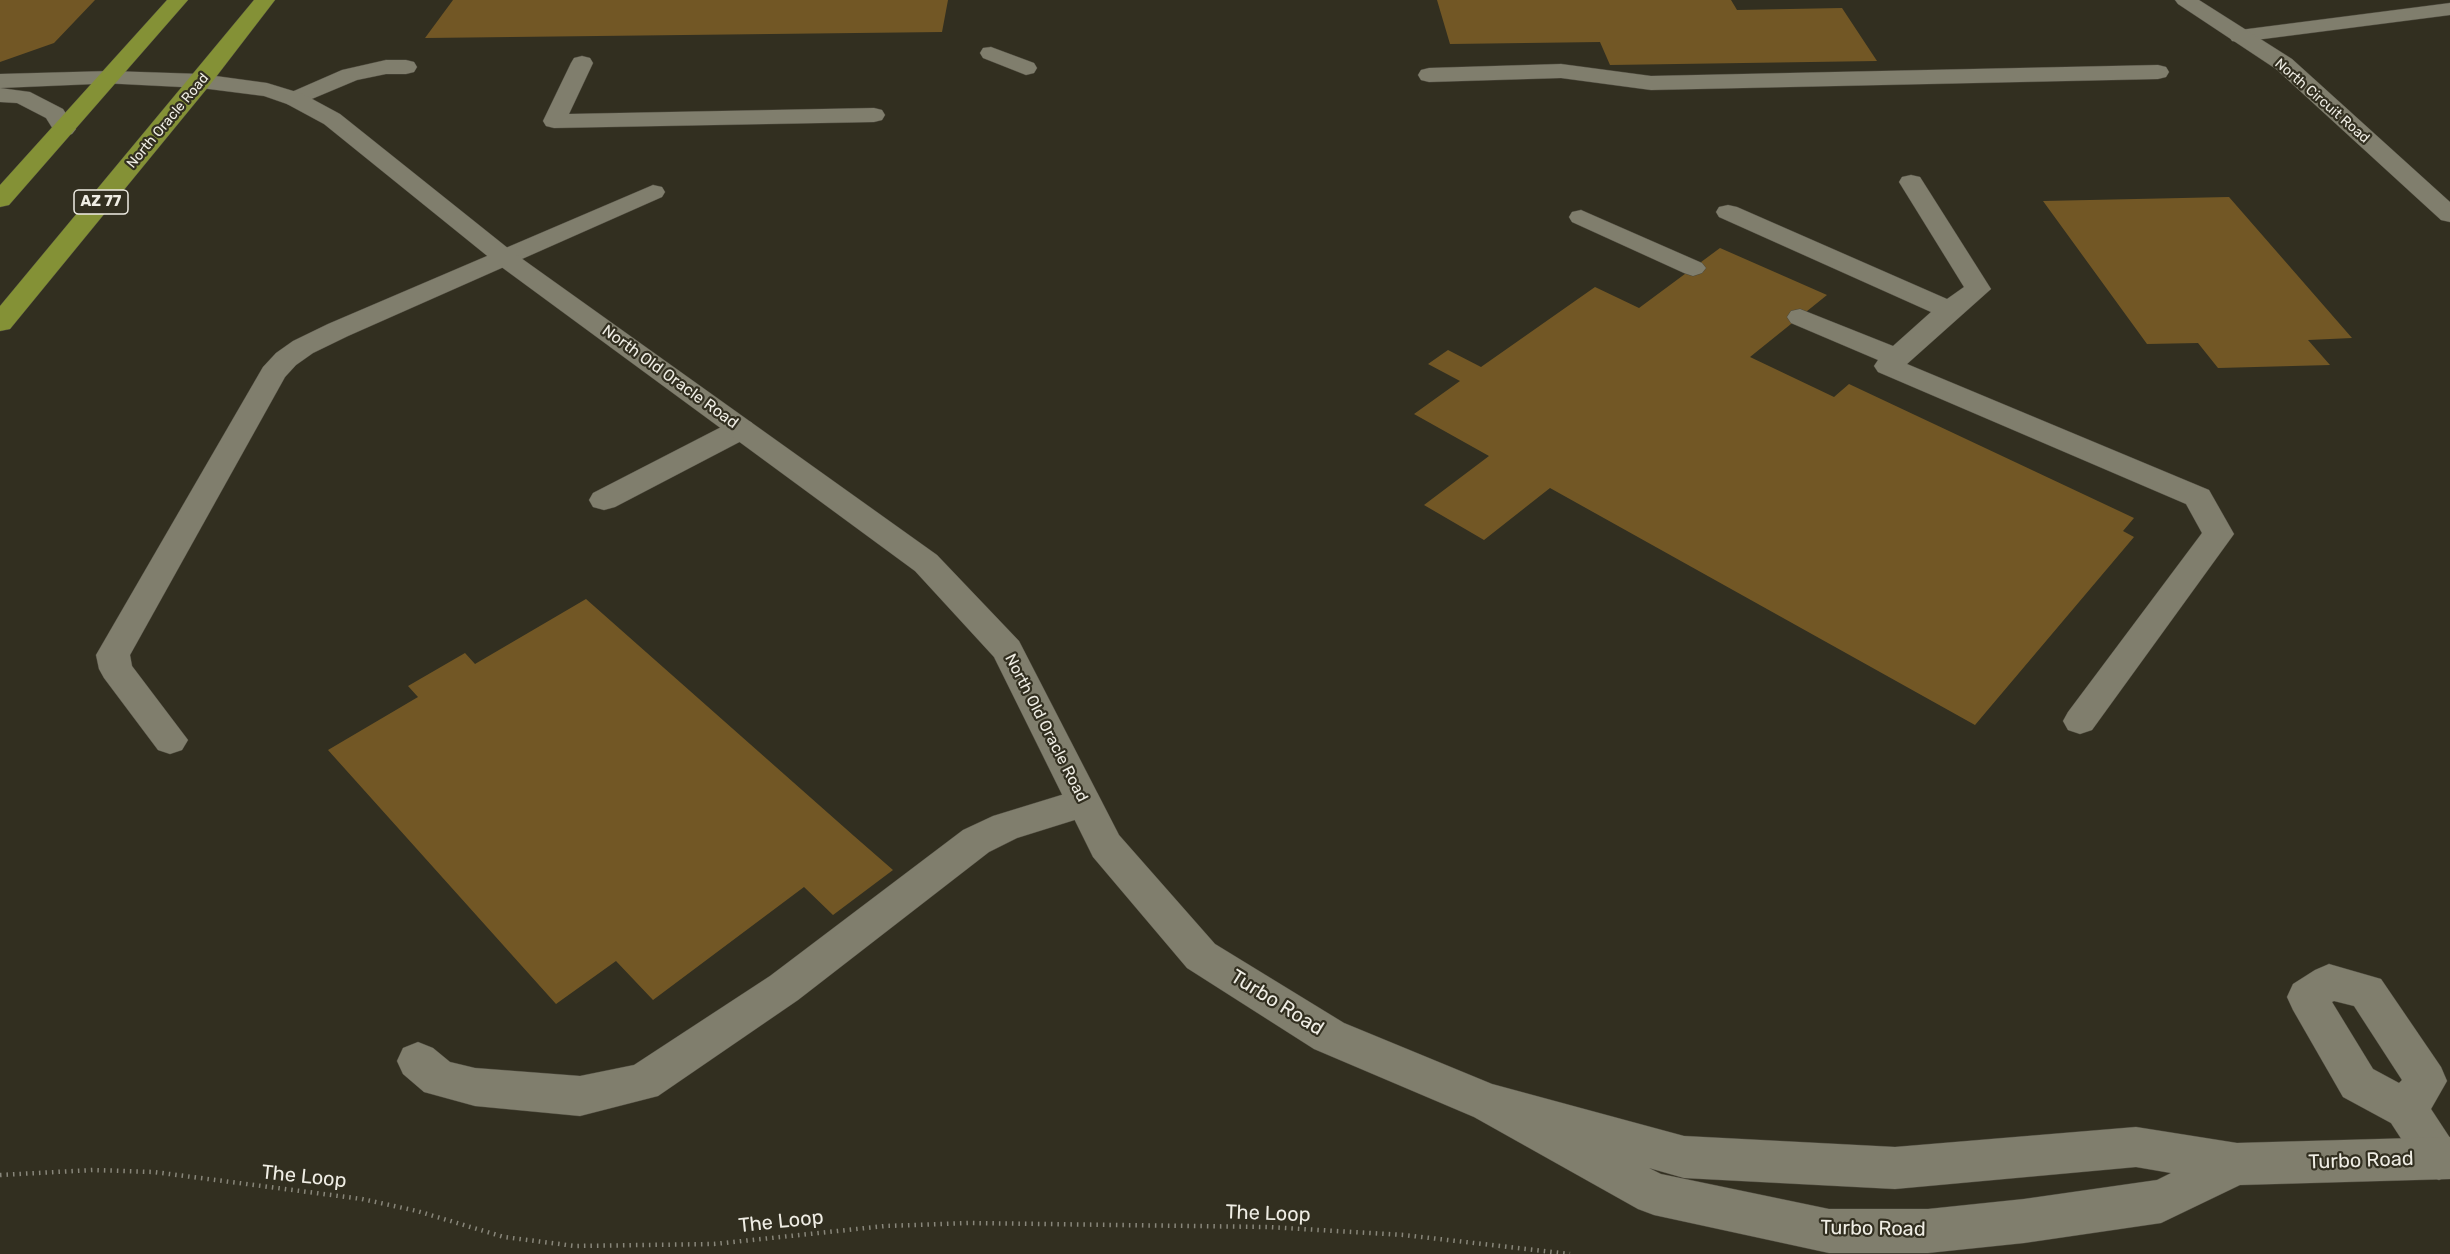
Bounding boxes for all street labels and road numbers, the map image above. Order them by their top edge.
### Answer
street label: North Circuit Road [2271,55,2373,147]
street label: North Oracle Road [123,70,213,172]
road number: AZ 77 [74,190,128,214]
street label: North Old Oracle Road [598,321,742,433]
street label: North Old Oracle Road [1000,651,1092,805]
street label: Turbo Road [1226,965,1328,1041]
street label: Turbo Road [2308,1147,2414,1175]
street label: The Loop [260,1161,348,1193]
street label: The Loop [1225,1201,1311,1227]
street label: The Loop [737,1206,825,1238]
street label: Turbo Road [1820,1216,1926,1242]

